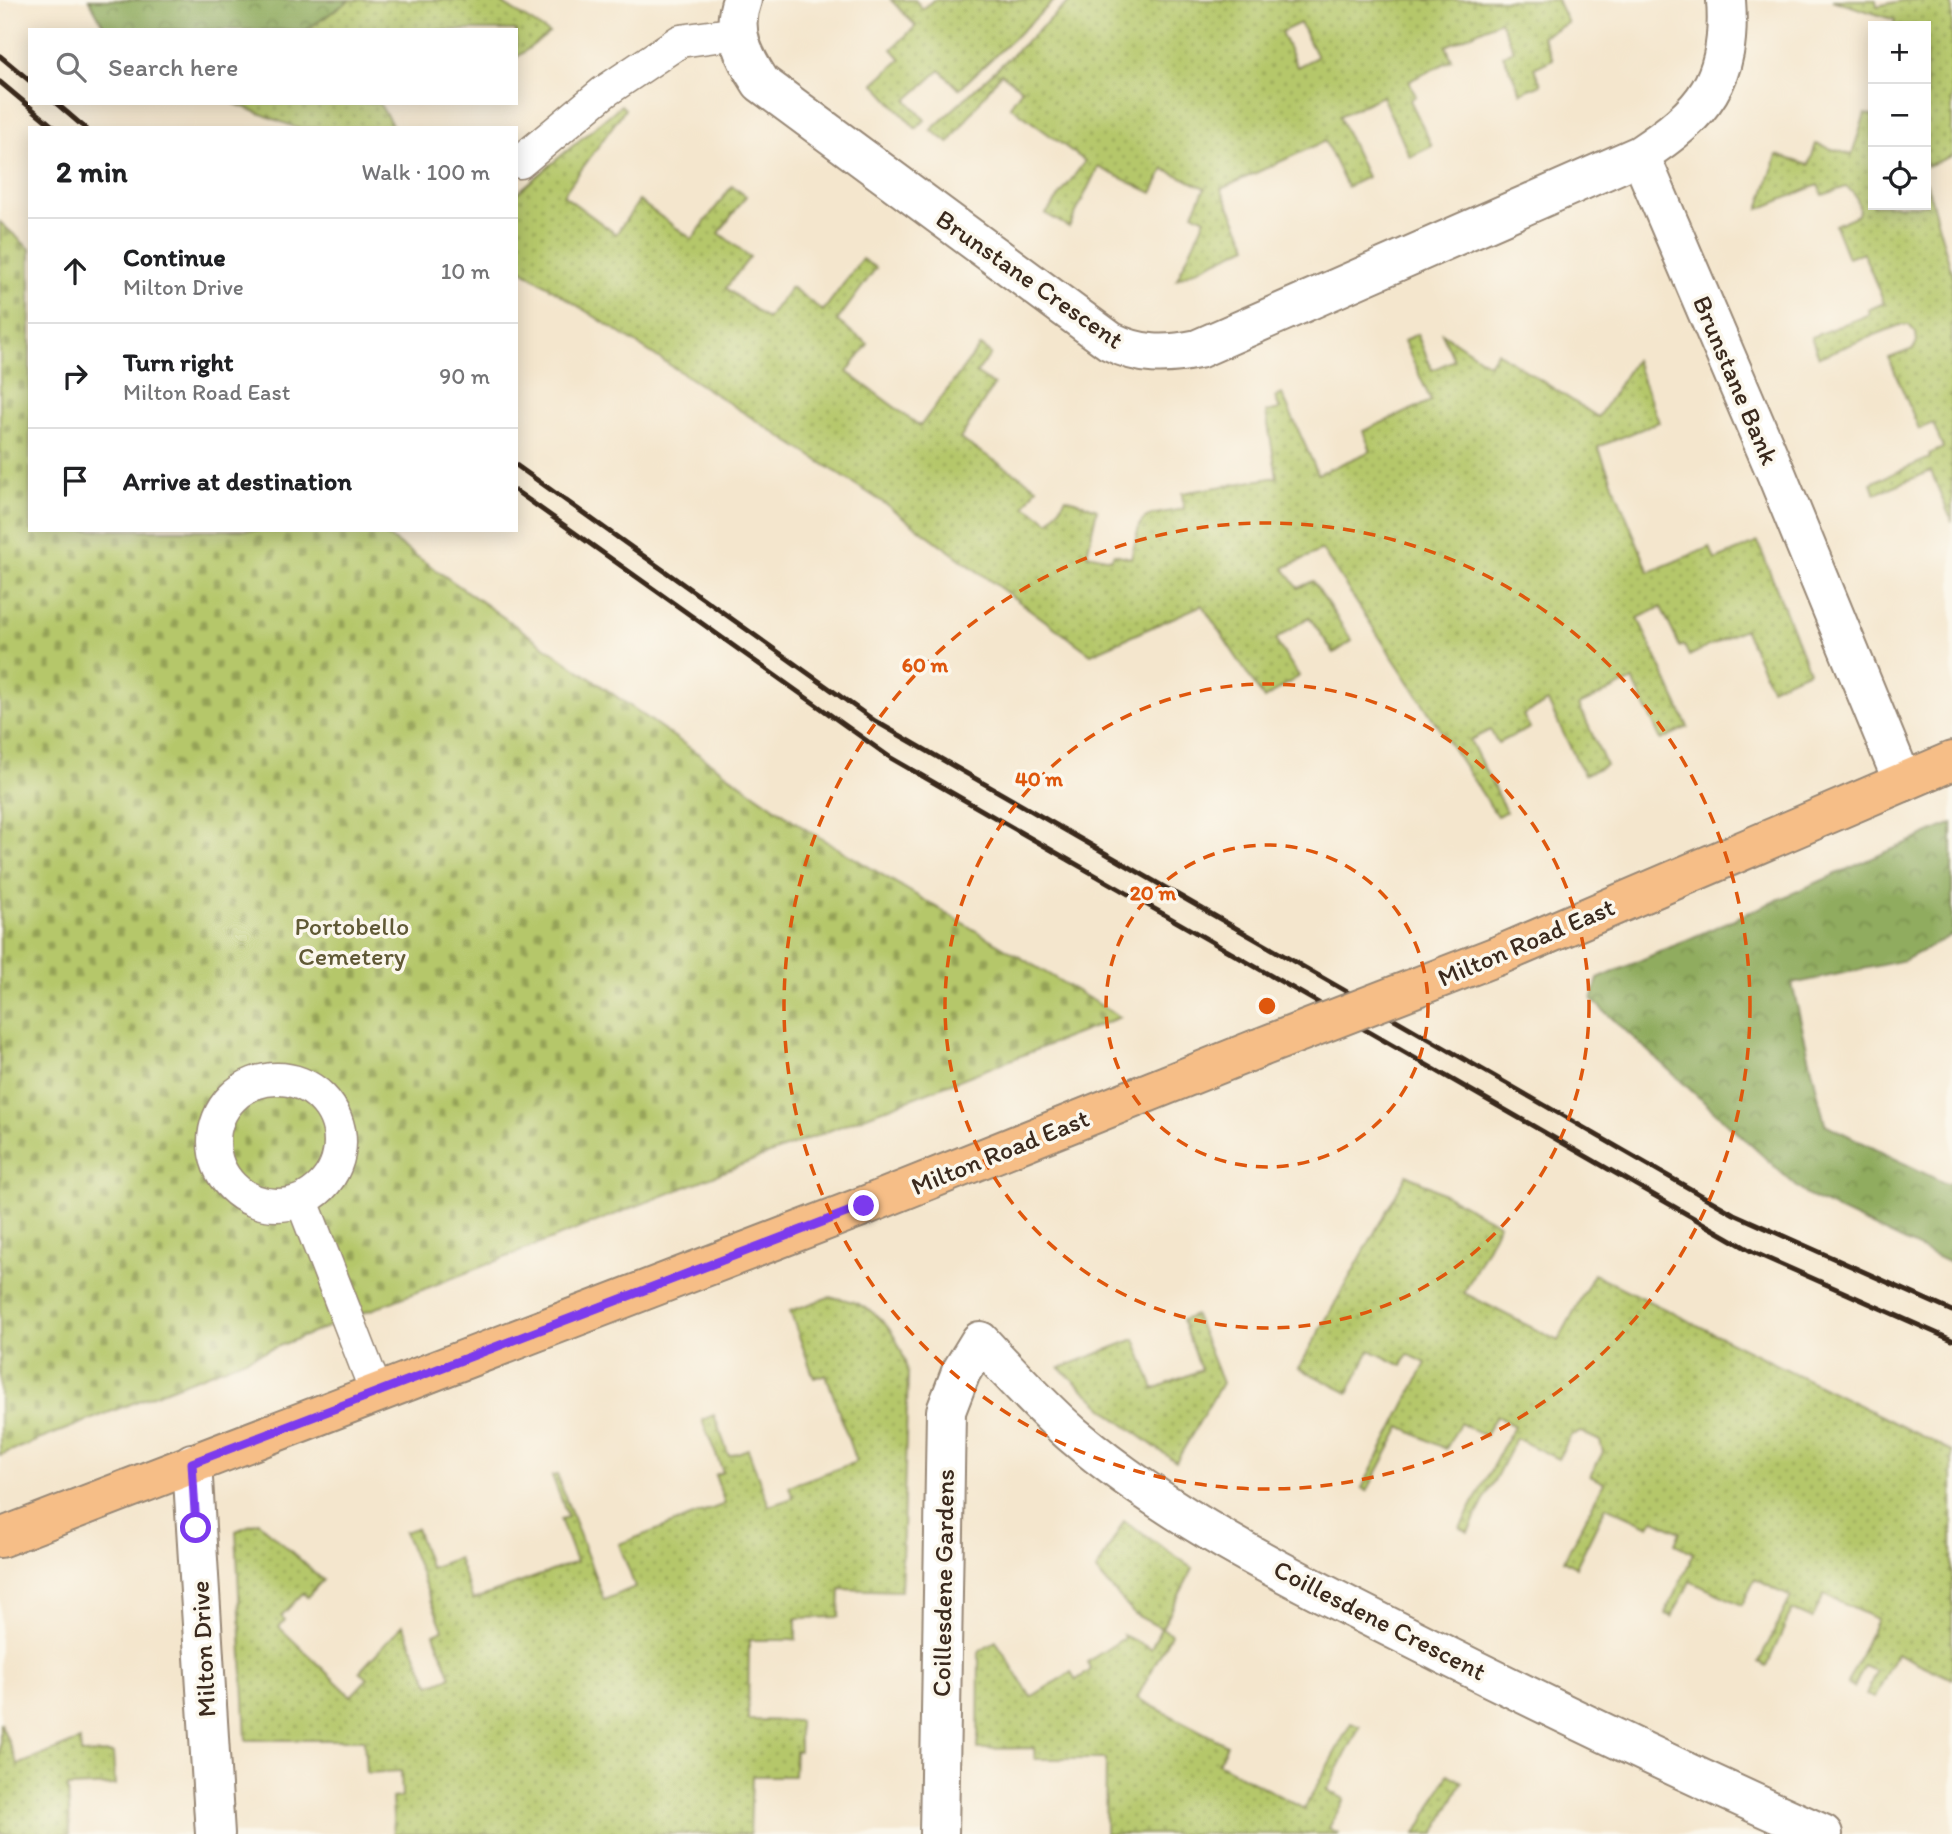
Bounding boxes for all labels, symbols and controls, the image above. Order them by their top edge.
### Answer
map controls [1868,21,1931,210]
button: + [1868,21,1931,84]
search box [28,28,518,105]
icon: search [52,48,90,86]
text: Search here [108,51,238,83]
button: − [1868,84,1931,147]
button: locate [1868,147,1931,210]
text: 2 min [56,153,127,190]
text: Walk · 100 m [362,158,490,186]
street label: Brunstane Crescent [930,202,1130,356]
text: Continue [123,241,226,273]
icon: ahead [56,252,94,290]
text: 10 m [441,257,490,285]
text: Milton Drive [123,273,244,301]
street label: Brunstane Bank [1686,291,1786,470]
text: Turn right [123,346,234,378]
icon: right [56,357,94,395]
text: 90 m [439,362,490,390]
text: Milton Road East [123,378,290,406]
icon: arrive [56,462,94,500]
text: Arrive at destination [123,465,352,497]
text: 60 m [902,652,949,677]
text: 40 m [1015,766,1063,791]
text: 20 m [1130,880,1177,905]
street label: Milton Road East [1433,890,1620,994]
park label: Portobello Cemetery [295,910,409,972]
centre of rings [1255,994,1279,1018]
street label: Milton Road East [906,1102,1094,1202]
route end [848,1190,879,1221]
street label: Coillesdene Gardens [925,1469,961,1697]
route start [180,1512,211,1543]
street label: Coillesdene Crescent [1268,1553,1492,1688]
street label: Milton Drive [183,1580,223,1718]

